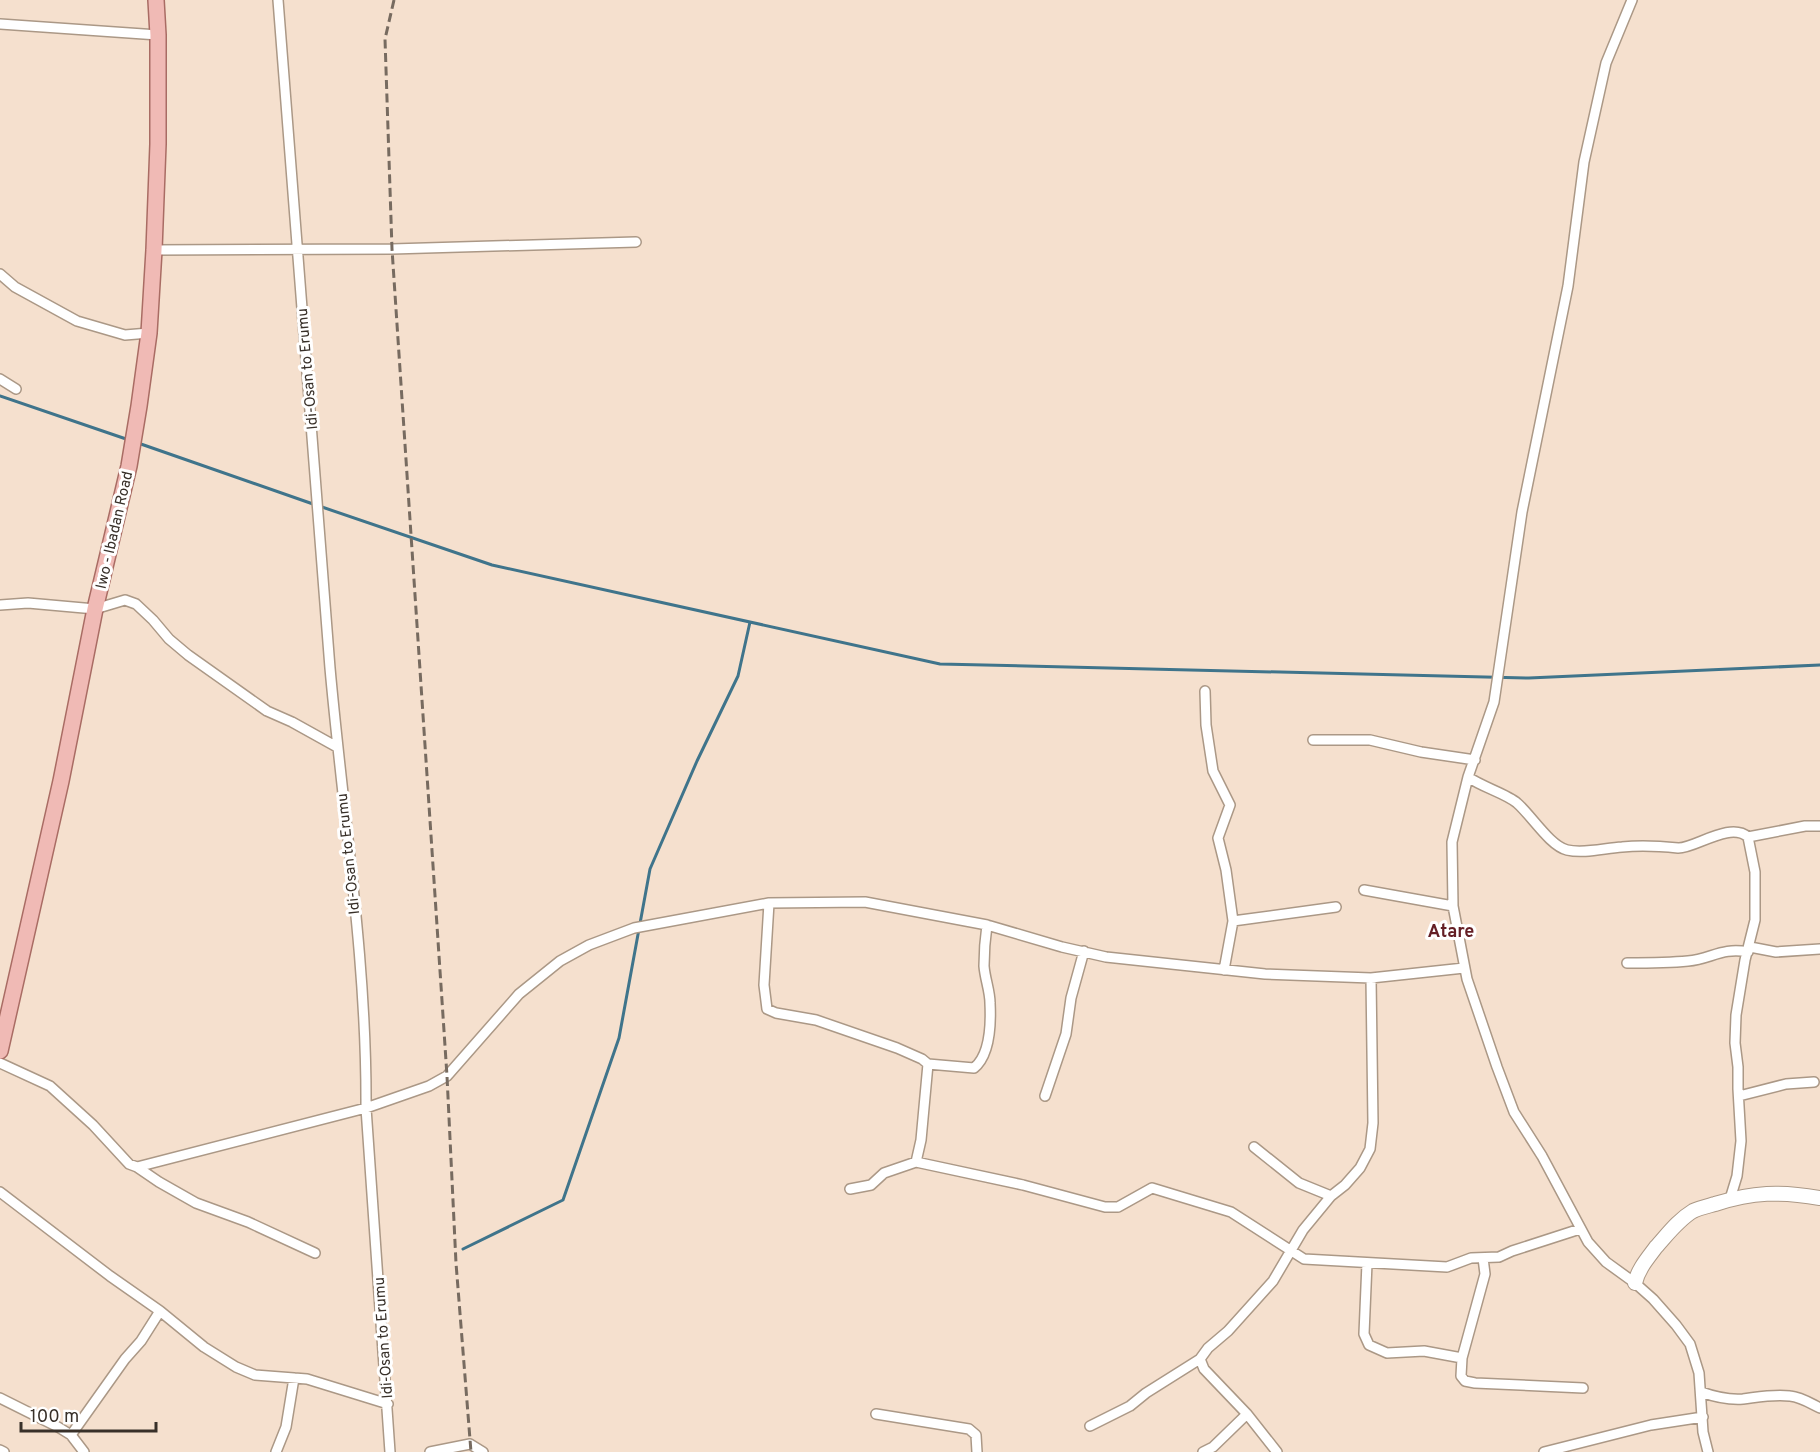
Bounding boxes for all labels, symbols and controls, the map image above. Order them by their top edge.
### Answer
street label: Idi-Osan to Erumu [294,307,323,430]
street label: Iwo - Ibadan Road [93,470,138,591]
street label: Idi-Osan to Erumu [334,792,365,915]
district label: Atare [1428,921,1474,944]
street label: Idi-Osan to Erumu [371,1277,398,1399]
scale bar [21,1395,156,1433]
text: 100 m [30,1406,79,1429]

